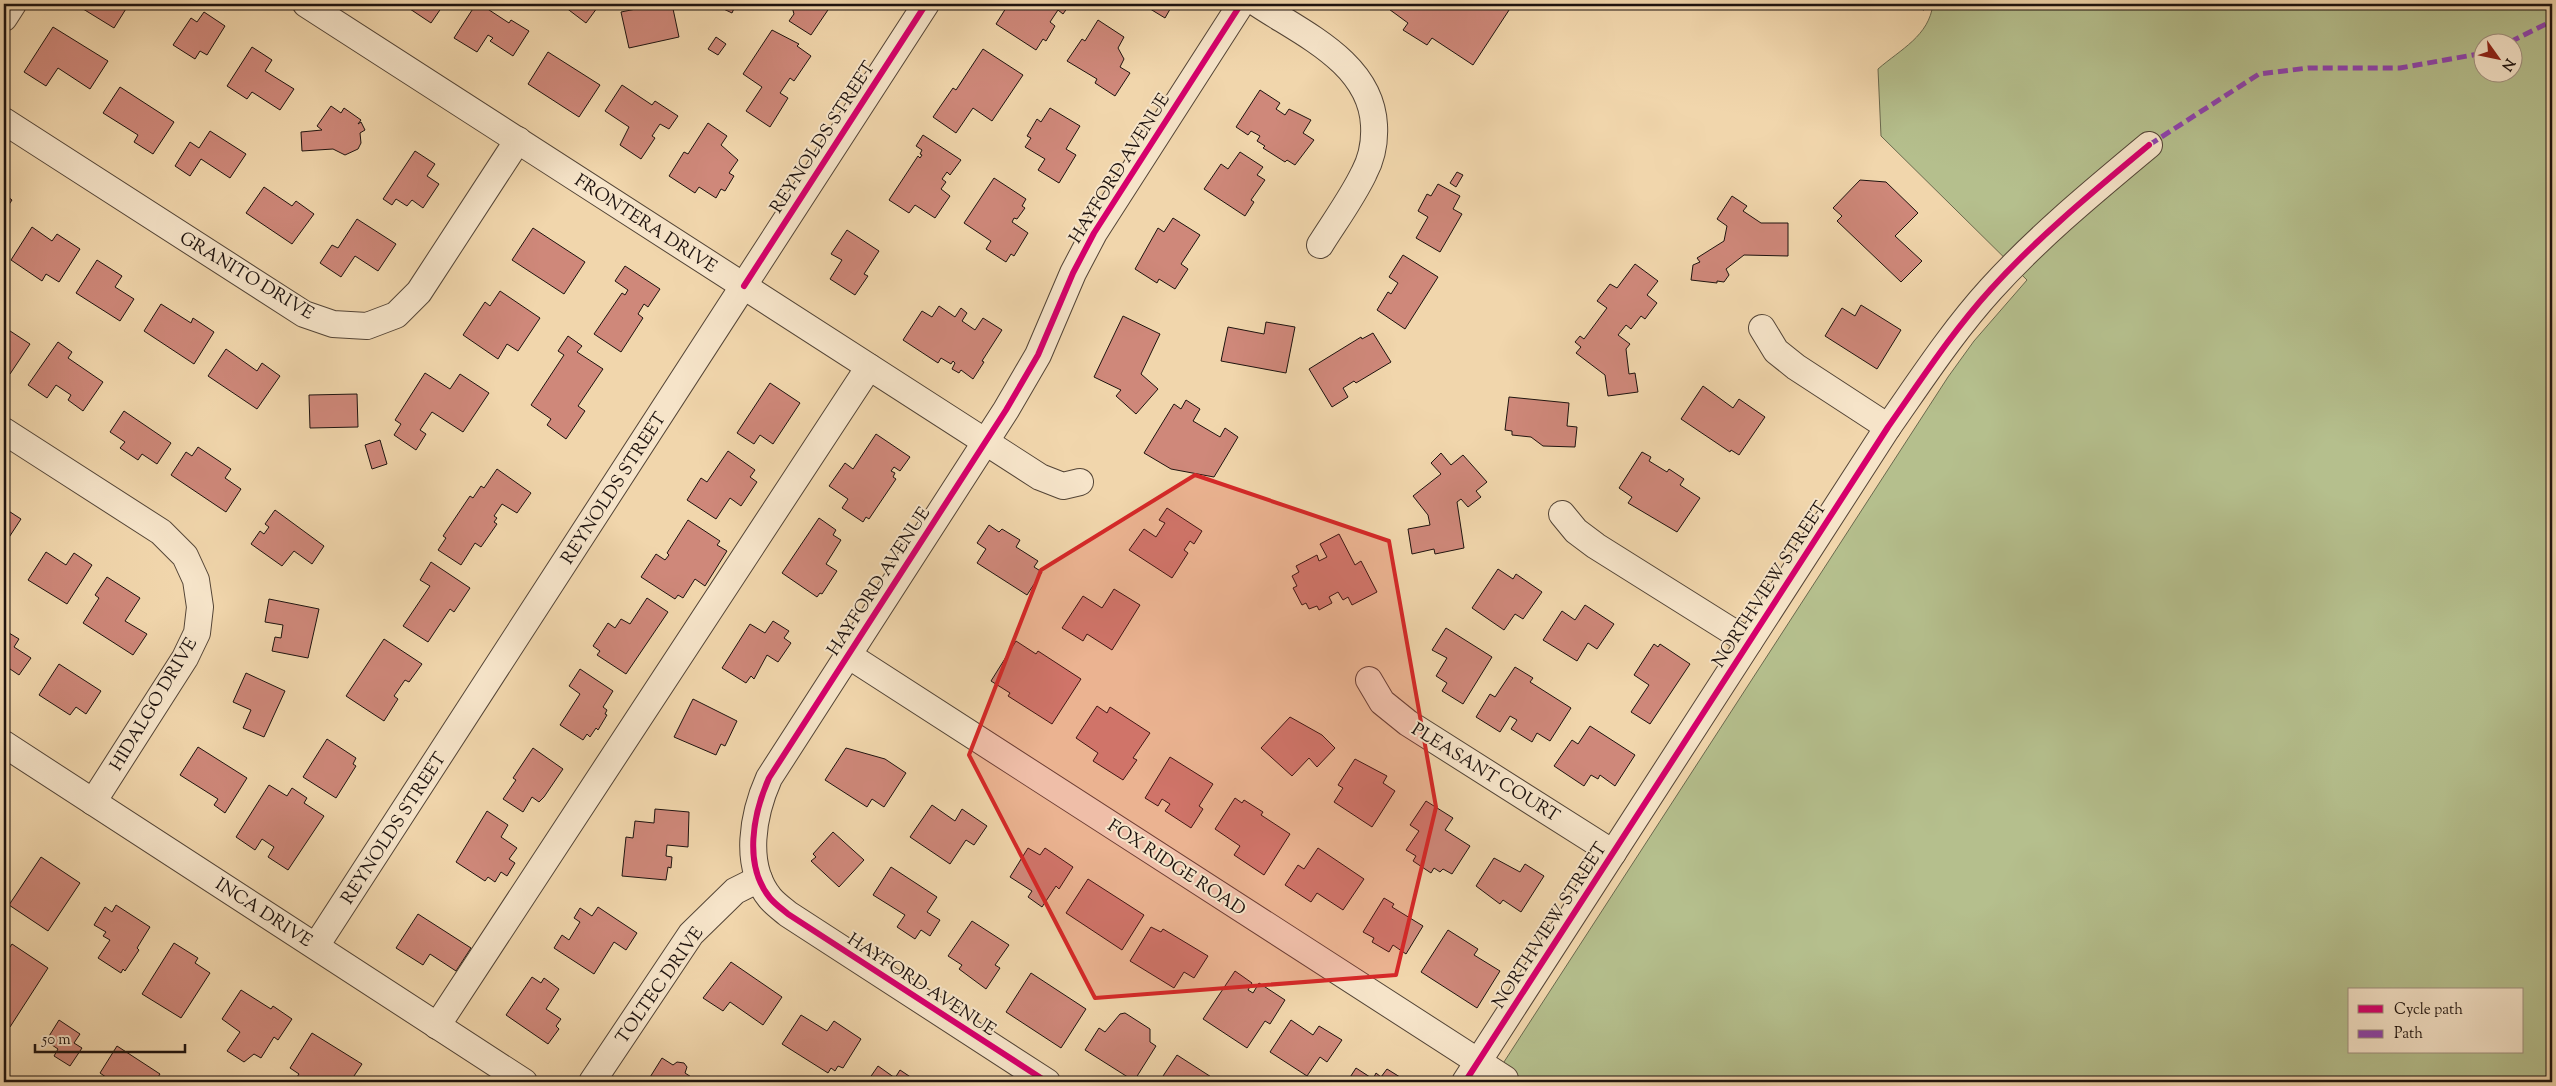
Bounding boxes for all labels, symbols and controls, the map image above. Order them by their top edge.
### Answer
north arrow [2474,32,2524,82]
text: N [2496,54,2519,74]
street label: REYNOLDS STREET [765,57,883,219]
street label: HAYFORD AVENUE [1064,89,1178,249]
street label: FRONTERA DRIVE [569,169,721,281]
street label: GRANITO DRIVE [174,226,318,327]
street label: REYNOLDS STREET [556,408,674,570]
street label: NORTHVIEW STREET [1707,496,1835,673]
street label: HAYFORD AVENUE [822,502,938,662]
street label: HIDALGO DRIVE [105,633,205,777]
street label: PLEASANT COURT [1406,718,1564,830]
street label: REYNOLDS STREET [336,748,454,910]
street label: FOX RIDGE ROAD [1102,814,1250,923]
street label: NORTHVIEW STREET [1487,837,1615,1014]
street label: INCA DRIVE [209,873,317,955]
street label: TOLTEC DRIVE [611,922,711,1050]
street label: HAYFORD AVENUE [841,928,1001,1044]
legend [2348,988,2524,1054]
text: Cycle path [2394,1000,2463,1021]
scale bar [35,1021,185,1053]
text: Path [2394,1024,2423,1045]
text: 50 m [41,1030,71,1051]

